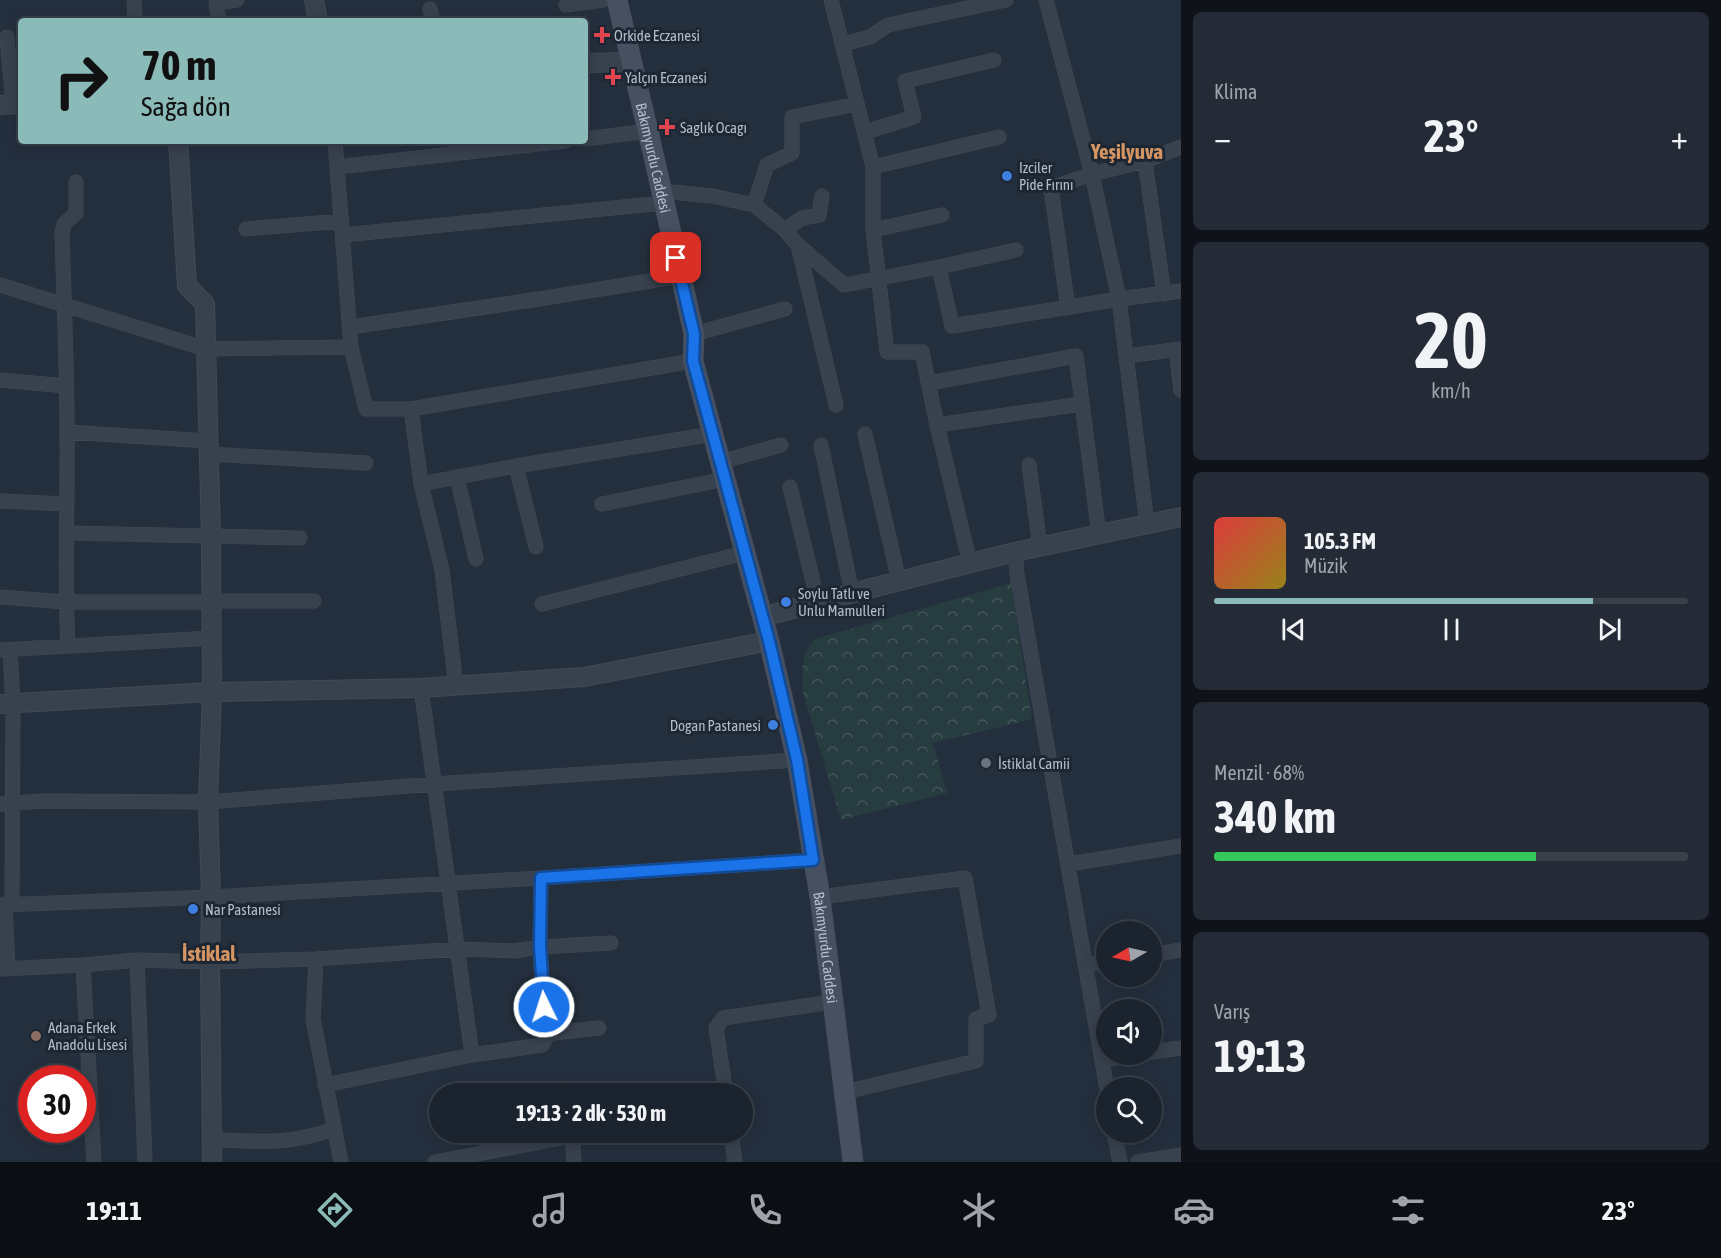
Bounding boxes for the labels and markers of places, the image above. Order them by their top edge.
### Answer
place label: Orkide Eczanesi [614,27,700,44]
marker: Orkide Eczanesi [595,28,609,42]
place label: Yalçın Eczanesi [625,69,707,86]
marker: Yalçın Eczanesi [606,70,620,84]
marker: Saglık Ocagı [658,118,676,136]
place label: Saglık Ocagı [680,119,747,136]
place label: Izciler Pide Fırını [1019,159,1074,193]
marker: Izciler Pide Fırını [1000,169,1014,183]
pin [650,232,701,283]
place label: Soylu Tatlı ve Unlu Mamulleri [798,585,885,619]
marker: Soylu Tatlı ve Unlu Mamulleri [779,595,793,609]
place label: Dogan Pastanesi [670,717,761,734]
marker: Dogan Pastanesi [766,718,780,732]
place label: İstiklal Camii [998,755,1070,772]
marker: İstiklal Camii [979,756,993,770]
place label: Nar Pastanesi [205,901,281,918]
marker: Nar Pastanesi [186,902,200,916]
place label: Adana Erkek Anadolu Lisesi [48,1019,127,1053]
marker: Adana Erkek Anadolu Lisesi [29,1029,43,1043]

